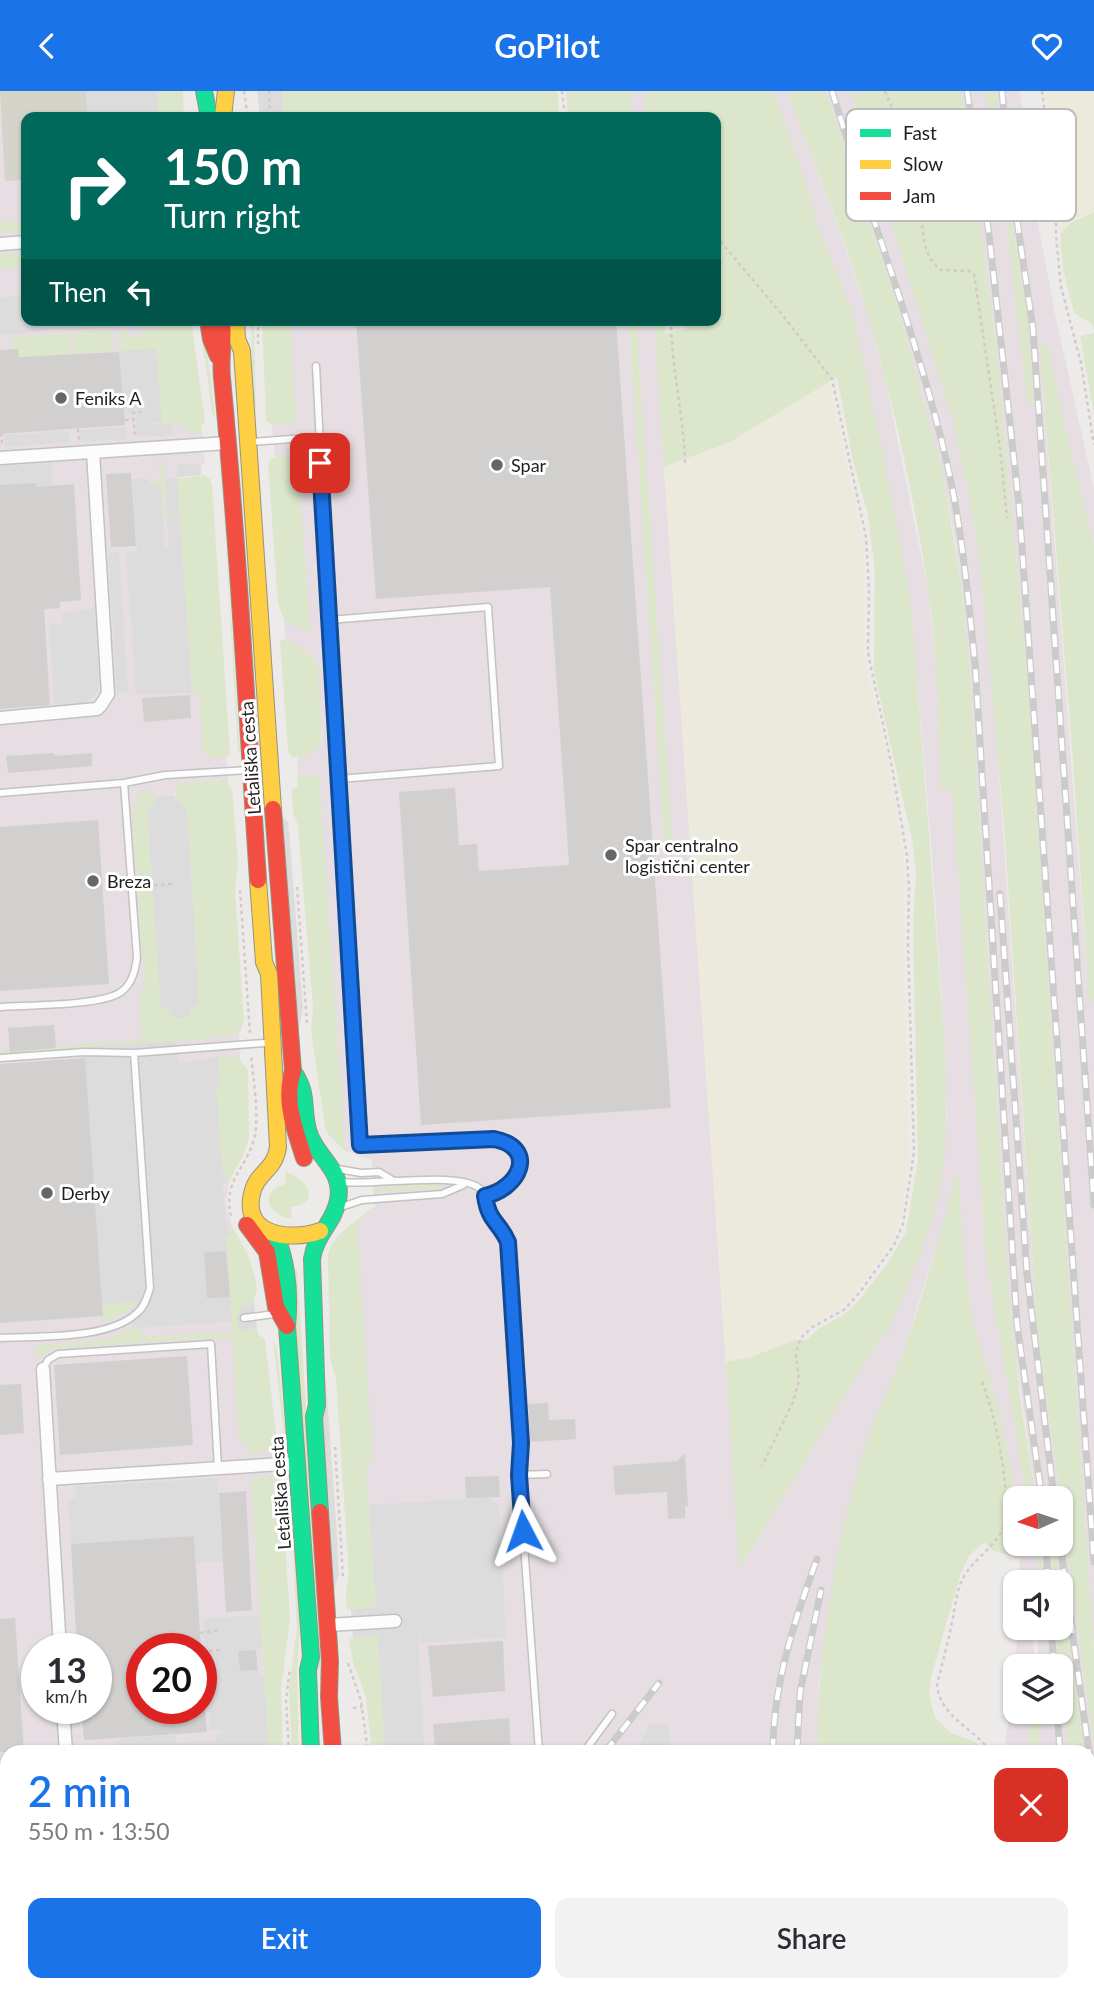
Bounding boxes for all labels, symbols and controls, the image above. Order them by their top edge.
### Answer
text: GoPilot [494,26,600,65]
icon: back [28,27,66,65]
icon: heart [1028,27,1066,65]
legend [846,109,1076,221]
text: Fast [903,121,937,144]
text: 150 m [164,137,302,195]
icon: right [49,140,140,231]
text: Slow [903,152,943,175]
text: Jam [903,184,936,207]
text: Turn right [164,196,300,235]
icon: left [121,273,159,311]
text: Then [49,276,107,308]
place label: Feniks A [75,387,142,409]
marker: Feniks A [53,390,69,406]
pin [290,433,350,493]
icon: arrive [301,444,339,482]
place label: Spar [511,454,547,476]
marker: Spar [489,457,505,473]
street label: Letališka cesta [235,701,265,815]
place label: Spar centralno logistični center [625,834,750,877]
marker: Spar centralno logistični center [603,847,619,863]
place label: Breza [107,870,151,892]
marker: Breza [85,873,101,889]
place label: Derby [61,1182,110,1204]
marker: Derby [39,1185,55,1201]
street label: Letališka cesta [265,1436,295,1550]
north arrow [1003,1486,1073,1556]
map controls [1003,1486,1073,1724]
position arrow [486,1494,560,1568]
button: sound [1003,1570,1073,1640]
speed limit sign: 20 [126,1633,217,1724]
text: 13 [46,1648,87,1690]
button: layers [1003,1654,1073,1724]
text: km/h [45,1685,88,1707]
text: 2 min [28,1766,132,1816]
button: close [994,1768,1068,1842]
text: 550 m · 13:50 [28,1817,170,1845]
button: Exit [28,1898,541,1978]
button: Share [555,1898,1068,1978]

